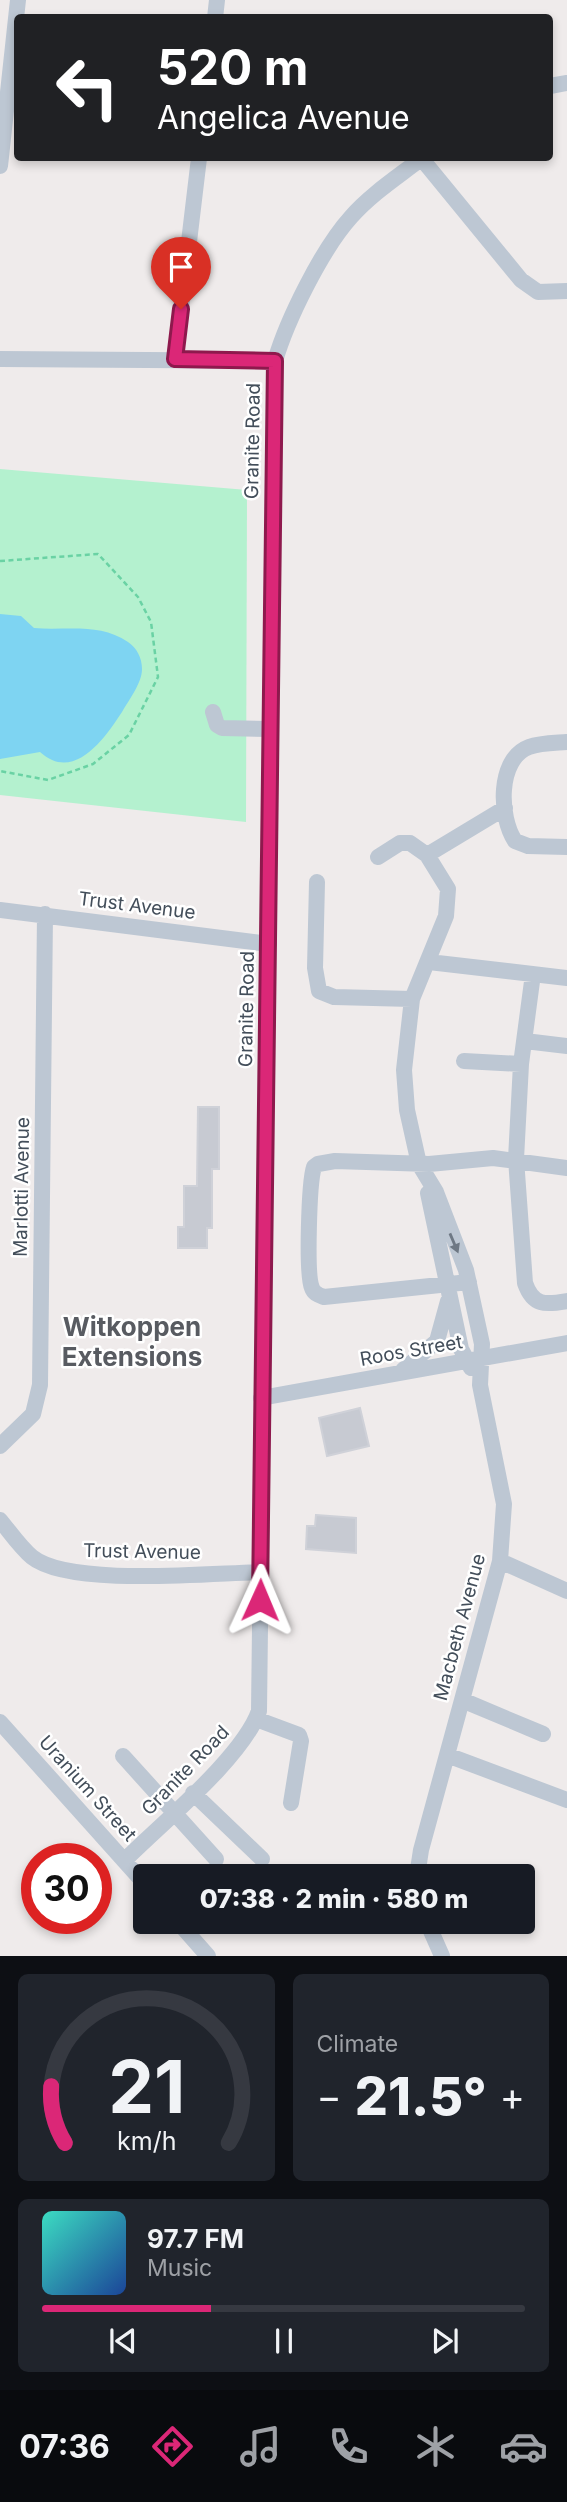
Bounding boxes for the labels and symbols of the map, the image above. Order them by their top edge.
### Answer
pin [151,237,211,309]
street label: Granite Road [240,383,265,499]
street label: Trust Avenue [77,887,197,924]
street label: Granite Road [234,951,259,1067]
street label: Marlotti Avenue [9,1117,34,1257]
one-way arrow [449,1232,460,1253]
district label: Witkoppen Extensions [62,1311,202,1372]
street label: Roos Street [358,1330,464,1371]
street label: Trust Avenue [83,1539,201,1564]
street label: Macbeth Avenue [429,1551,490,1703]
position arrow [223,1563,297,1637]
street label: Granite Road [137,1721,234,1820]
street label: Uranium Street [34,1731,141,1846]
speed limit sign: 30 [21,1843,112,1934]

